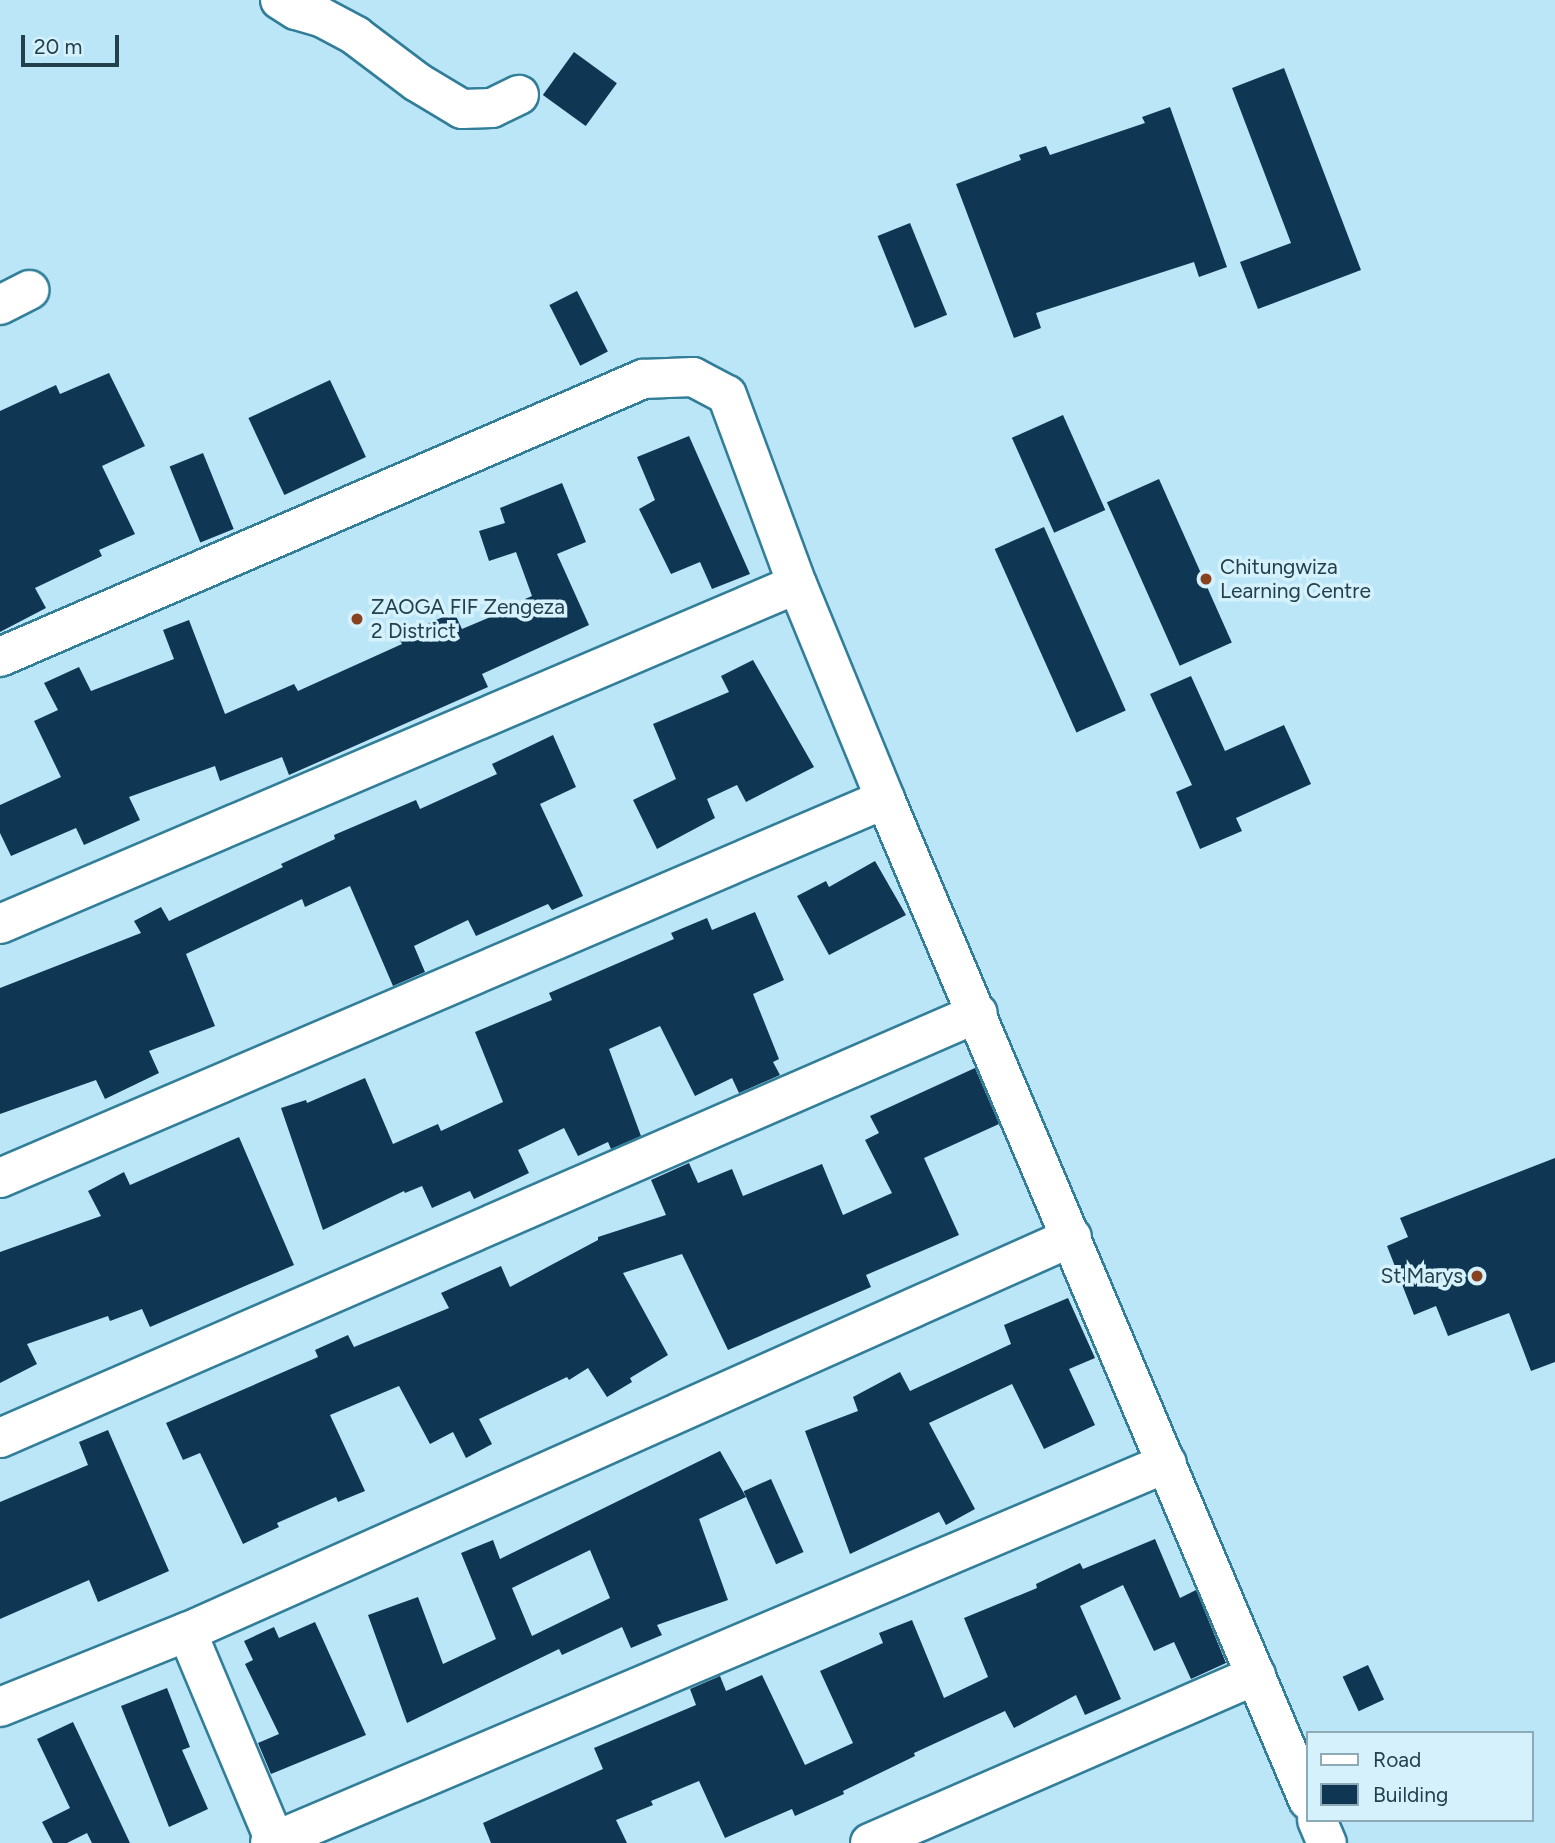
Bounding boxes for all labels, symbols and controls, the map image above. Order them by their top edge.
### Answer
scale bar [24,21,122,65]
text: 20 m [34,34,82,59]
place label: Chitungwiza Learning Centre [1220,554,1371,604]
marker: Chitungwiza Learning Centre [1198,571,1214,587]
place label: ZAOGA FIF Zengeza 2 District [371,594,565,644]
marker: ZAOGA FIF Zengeza 2 District [349,611,365,627]
place label: St Marys [1381,1263,1463,1289]
marker: St Marys [1469,1268,1485,1284]
legend [1306,1731,1534,1822]
text: Road [1373,1747,1421,1772]
text: Building [1373,1782,1448,1807]

